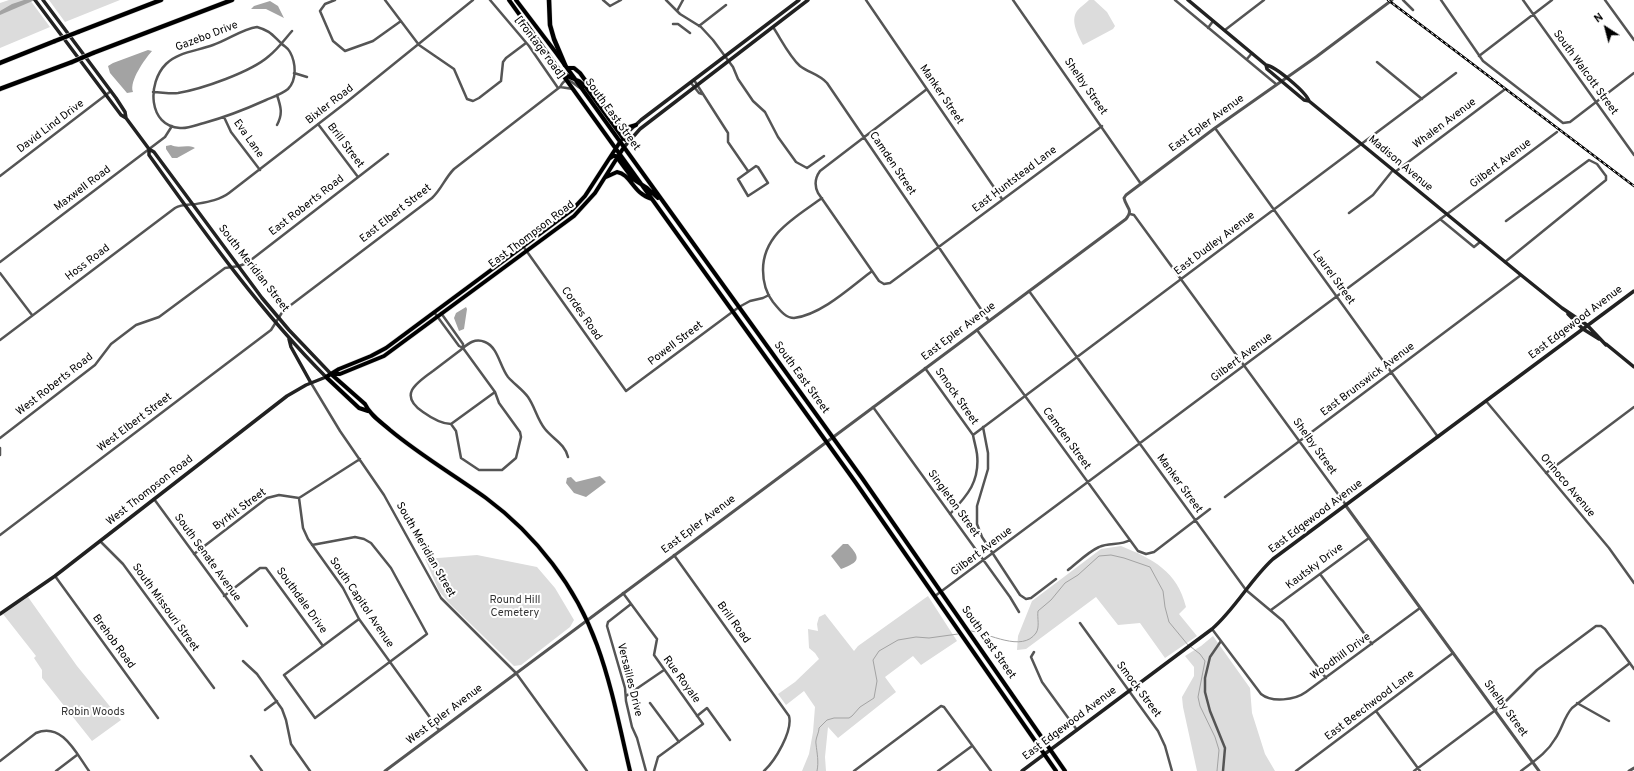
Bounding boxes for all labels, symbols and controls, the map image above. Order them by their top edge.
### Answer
north arrow [1586,8,1626,48]
text: N [1592,10,1606,26]
street label: [frontage road] [511,14,567,82]
street label: Gazebo Drive [174,19,240,55]
street label: South Walcott Street [1550,28,1620,118]
street label: Shelby Street [1061,56,1109,118]
street label: Manker Street [916,63,966,127]
street label: South East Street [581,76,643,154]
street label: Bixler Road [304,82,356,128]
street label: East Epler Avenue [1167,92,1247,156]
street label: Whalen Avenue [1411,96,1479,152]
street label: David Lind Drive [15,98,87,156]
street label: Eva Lane [230,117,266,161]
street label: Brill Street [324,121,366,171]
street label: Camden Street [866,130,918,198]
street label: Madison Avenue [1365,133,1435,195]
street label: Gilbert Avenue [1468,137,1534,191]
street label: East Huntstead Lane [970,144,1060,216]
street label: Maxwell Road [52,163,114,215]
street label: East Roberts Road [267,173,347,239]
street label: East Elbert Street [357,182,435,246]
street label: East Thompson Road [487,198,577,272]
street label: East Dudley Avenue [1172,209,1258,279]
street label: South Meridian Street [215,223,291,315]
street label: Hoss Road [63,242,113,284]
street label: Laurel Street [1309,248,1357,308]
street label: East Edgewood Avenue [1526,283,1626,363]
street label: Cordes Road [558,285,604,343]
street label: East Epler Avenue [919,300,999,364]
street label: Powell Street [646,319,706,369]
street label: Gilbert Avenue [1209,331,1275,385]
street label: South East Street [770,339,832,417]
street label: East Brunswick Avenue [1318,340,1418,420]
street label: West Roberts Road [14,351,96,419]
street label: Smock Street [931,366,981,428]
street label: West Elbert Street [95,391,175,455]
street label: Camden Street [1039,405,1093,473]
street label: Shelby Street [1289,416,1339,478]
street label: Manker Street [1153,452,1205,516]
street label: Orinoco Avenue [1537,452,1597,520]
street label: West Thompson Road [104,453,196,529]
street label: Singleton Street [924,468,982,540]
street label: East Edgewood Avenue [1266,477,1366,557]
street label: Byrkit Street [211,486,269,534]
street label: East Epler Avenue [659,493,739,557]
street label: South Meridian Street [392,500,458,600]
street label: South Senate Avenue [171,512,243,604]
street label: Gilbert Avenue [949,525,1015,579]
street label: Kautsky Drive [1284,541,1346,593]
street label: South Capitol Avenue [326,555,396,651]
street label: South Missouri Street [129,561,201,655]
street label: Southdale Drive [273,565,329,637]
park label: Round Hill Cemetery [490,594,540,620]
street label: Brill Road [714,600,752,646]
street label: South East Street [958,604,1018,682]
street label: Brehob Road [89,612,137,672]
street label: Woodhill Drive [1308,631,1374,683]
street label: Versailles Drive [613,642,645,718]
street label: Rue Royale [659,654,703,706]
street label: Smock Street [1113,659,1163,721]
street label: East Beechwood Lane [1323,668,1417,744]
street label: Shelby Street [1480,678,1530,740]
street label: West Epler Avenue [404,682,486,748]
street label: East Edgewood Avenue [1020,684,1120,764]
park label: Robin Woods [61,706,125,720]

